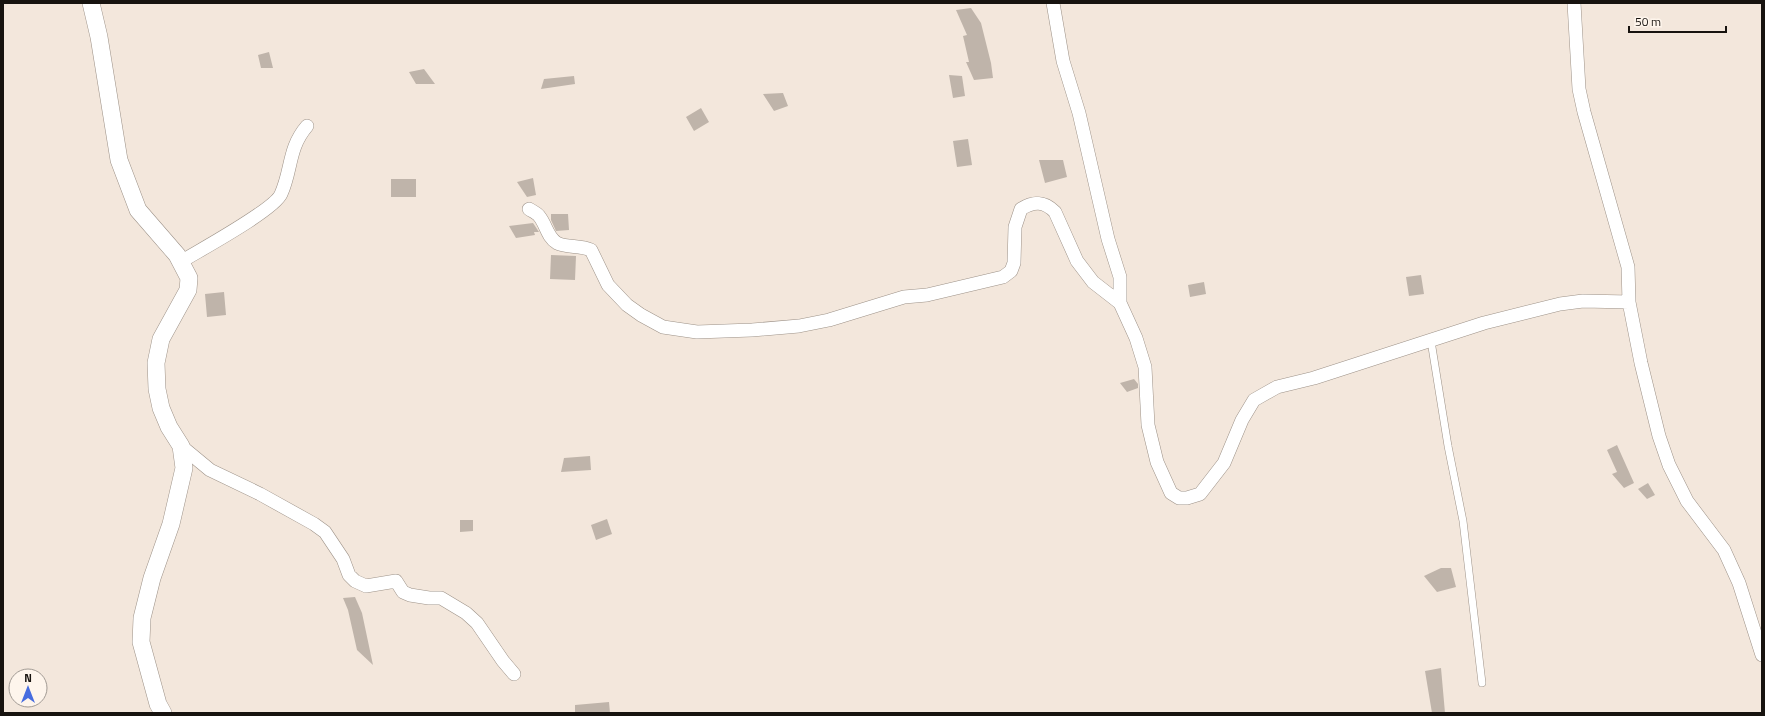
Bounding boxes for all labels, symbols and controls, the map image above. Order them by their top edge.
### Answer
scale bar [1629,8,1726,34]
text: 50 m [1635,12,1661,31]
north arrow [8,668,48,708]
text: N [24,670,32,686]

